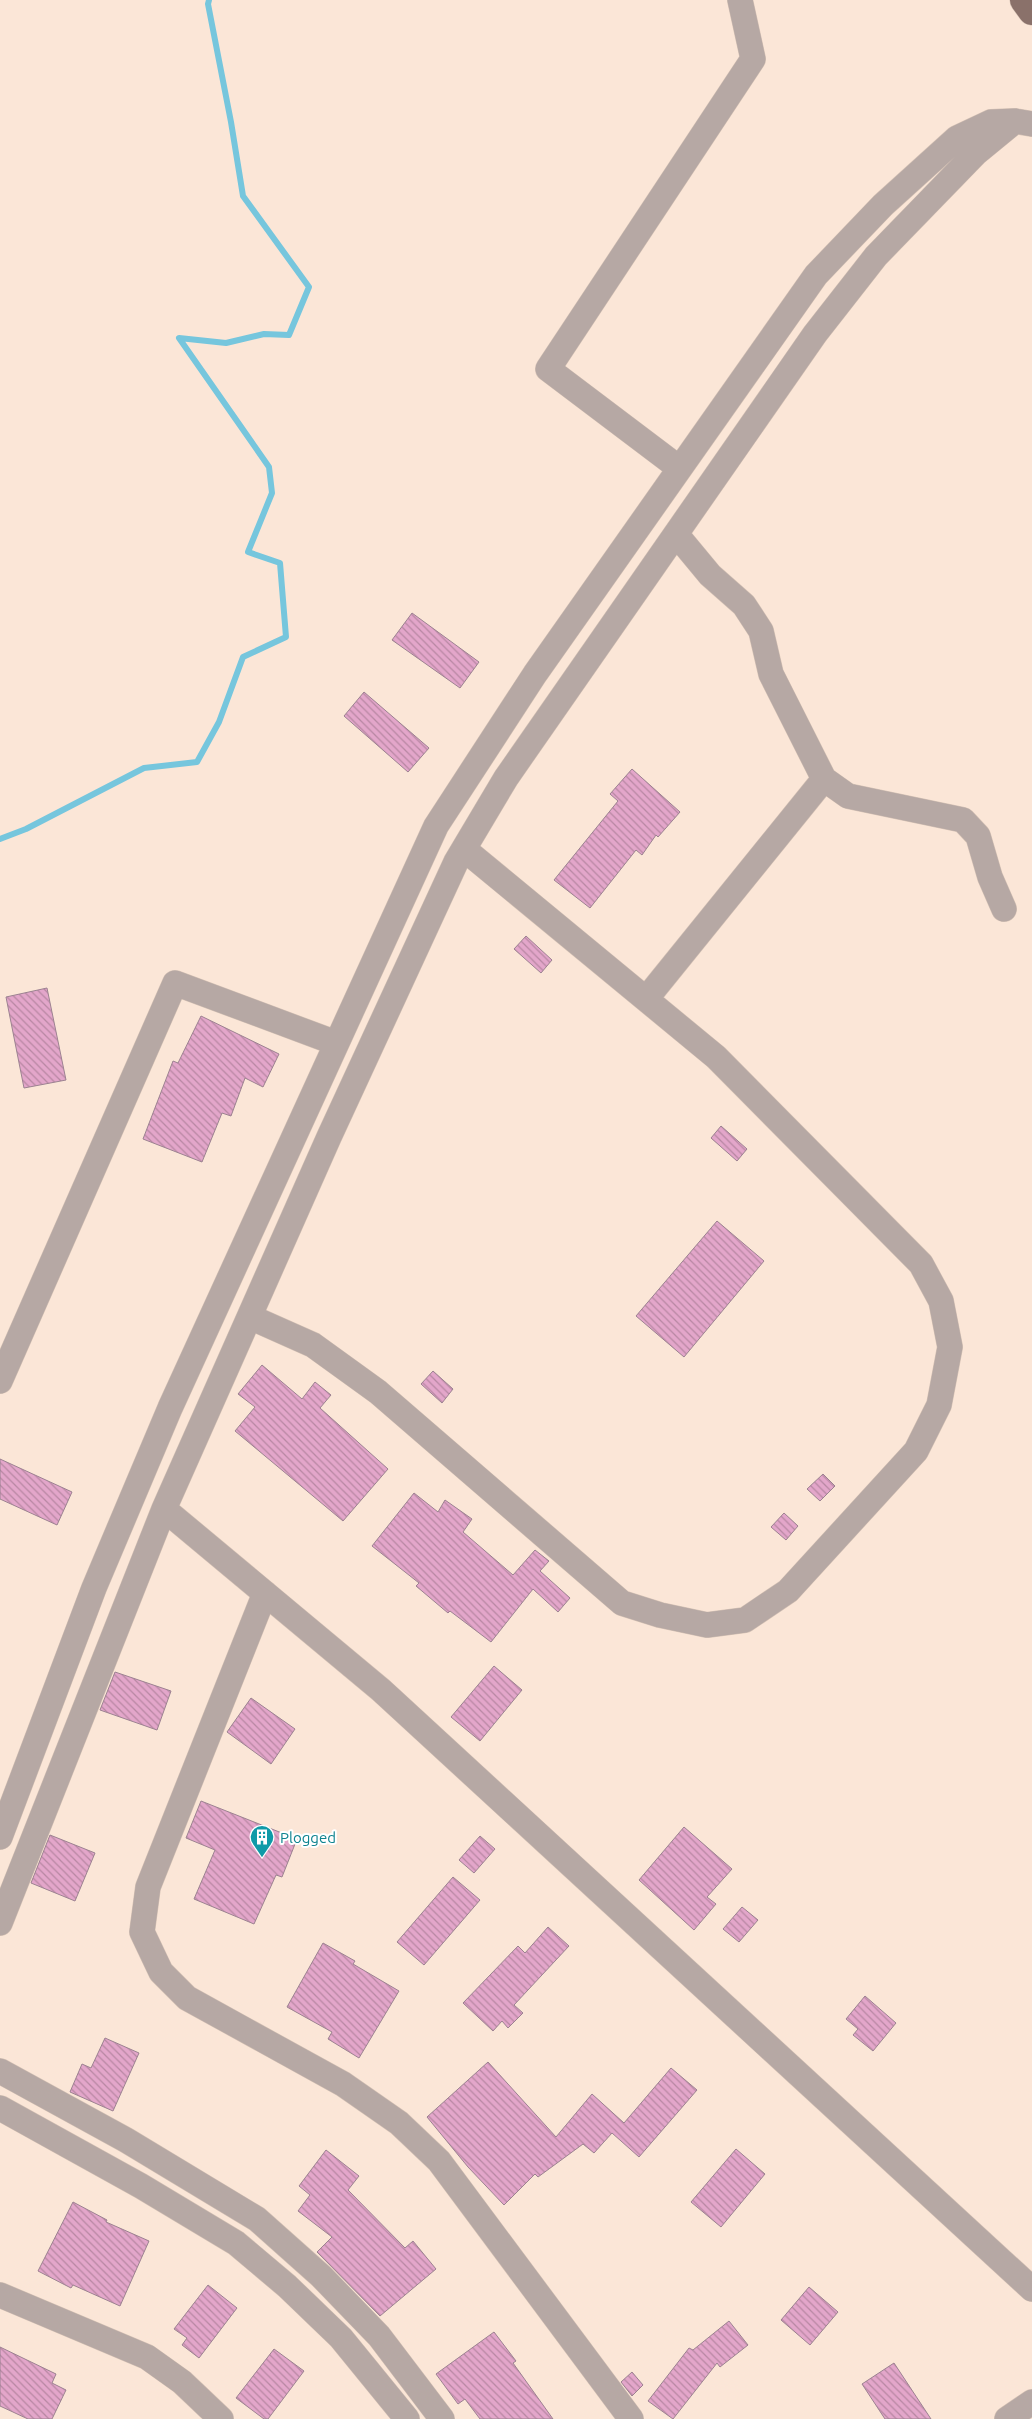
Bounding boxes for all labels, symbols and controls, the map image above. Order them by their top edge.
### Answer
building icon: Plogged [249,1824,275,1858]
place label: Plogged [280,1829,336,1846]

